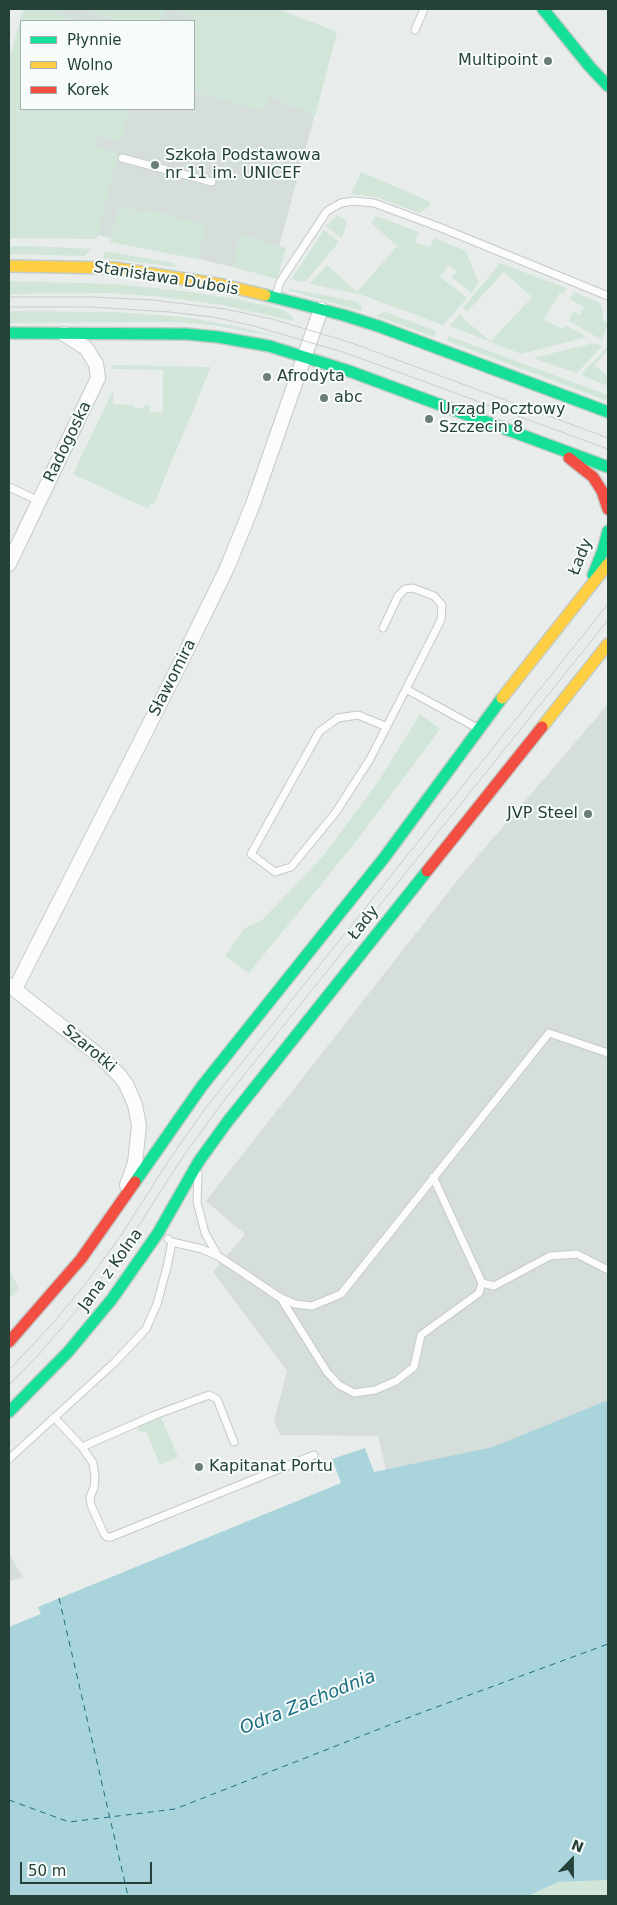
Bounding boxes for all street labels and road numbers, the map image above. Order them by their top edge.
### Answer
street label: Stanisława Dubois [92,258,240,300]
street label: Radogoska [40,398,96,486]
street label: Łady [565,536,597,578]
street label: Sławomira [145,636,201,720]
street label: Łady [345,902,383,944]
street label: Szarotki [58,1021,120,1077]
street label: Jana z Kolna [75,1225,147,1315]

